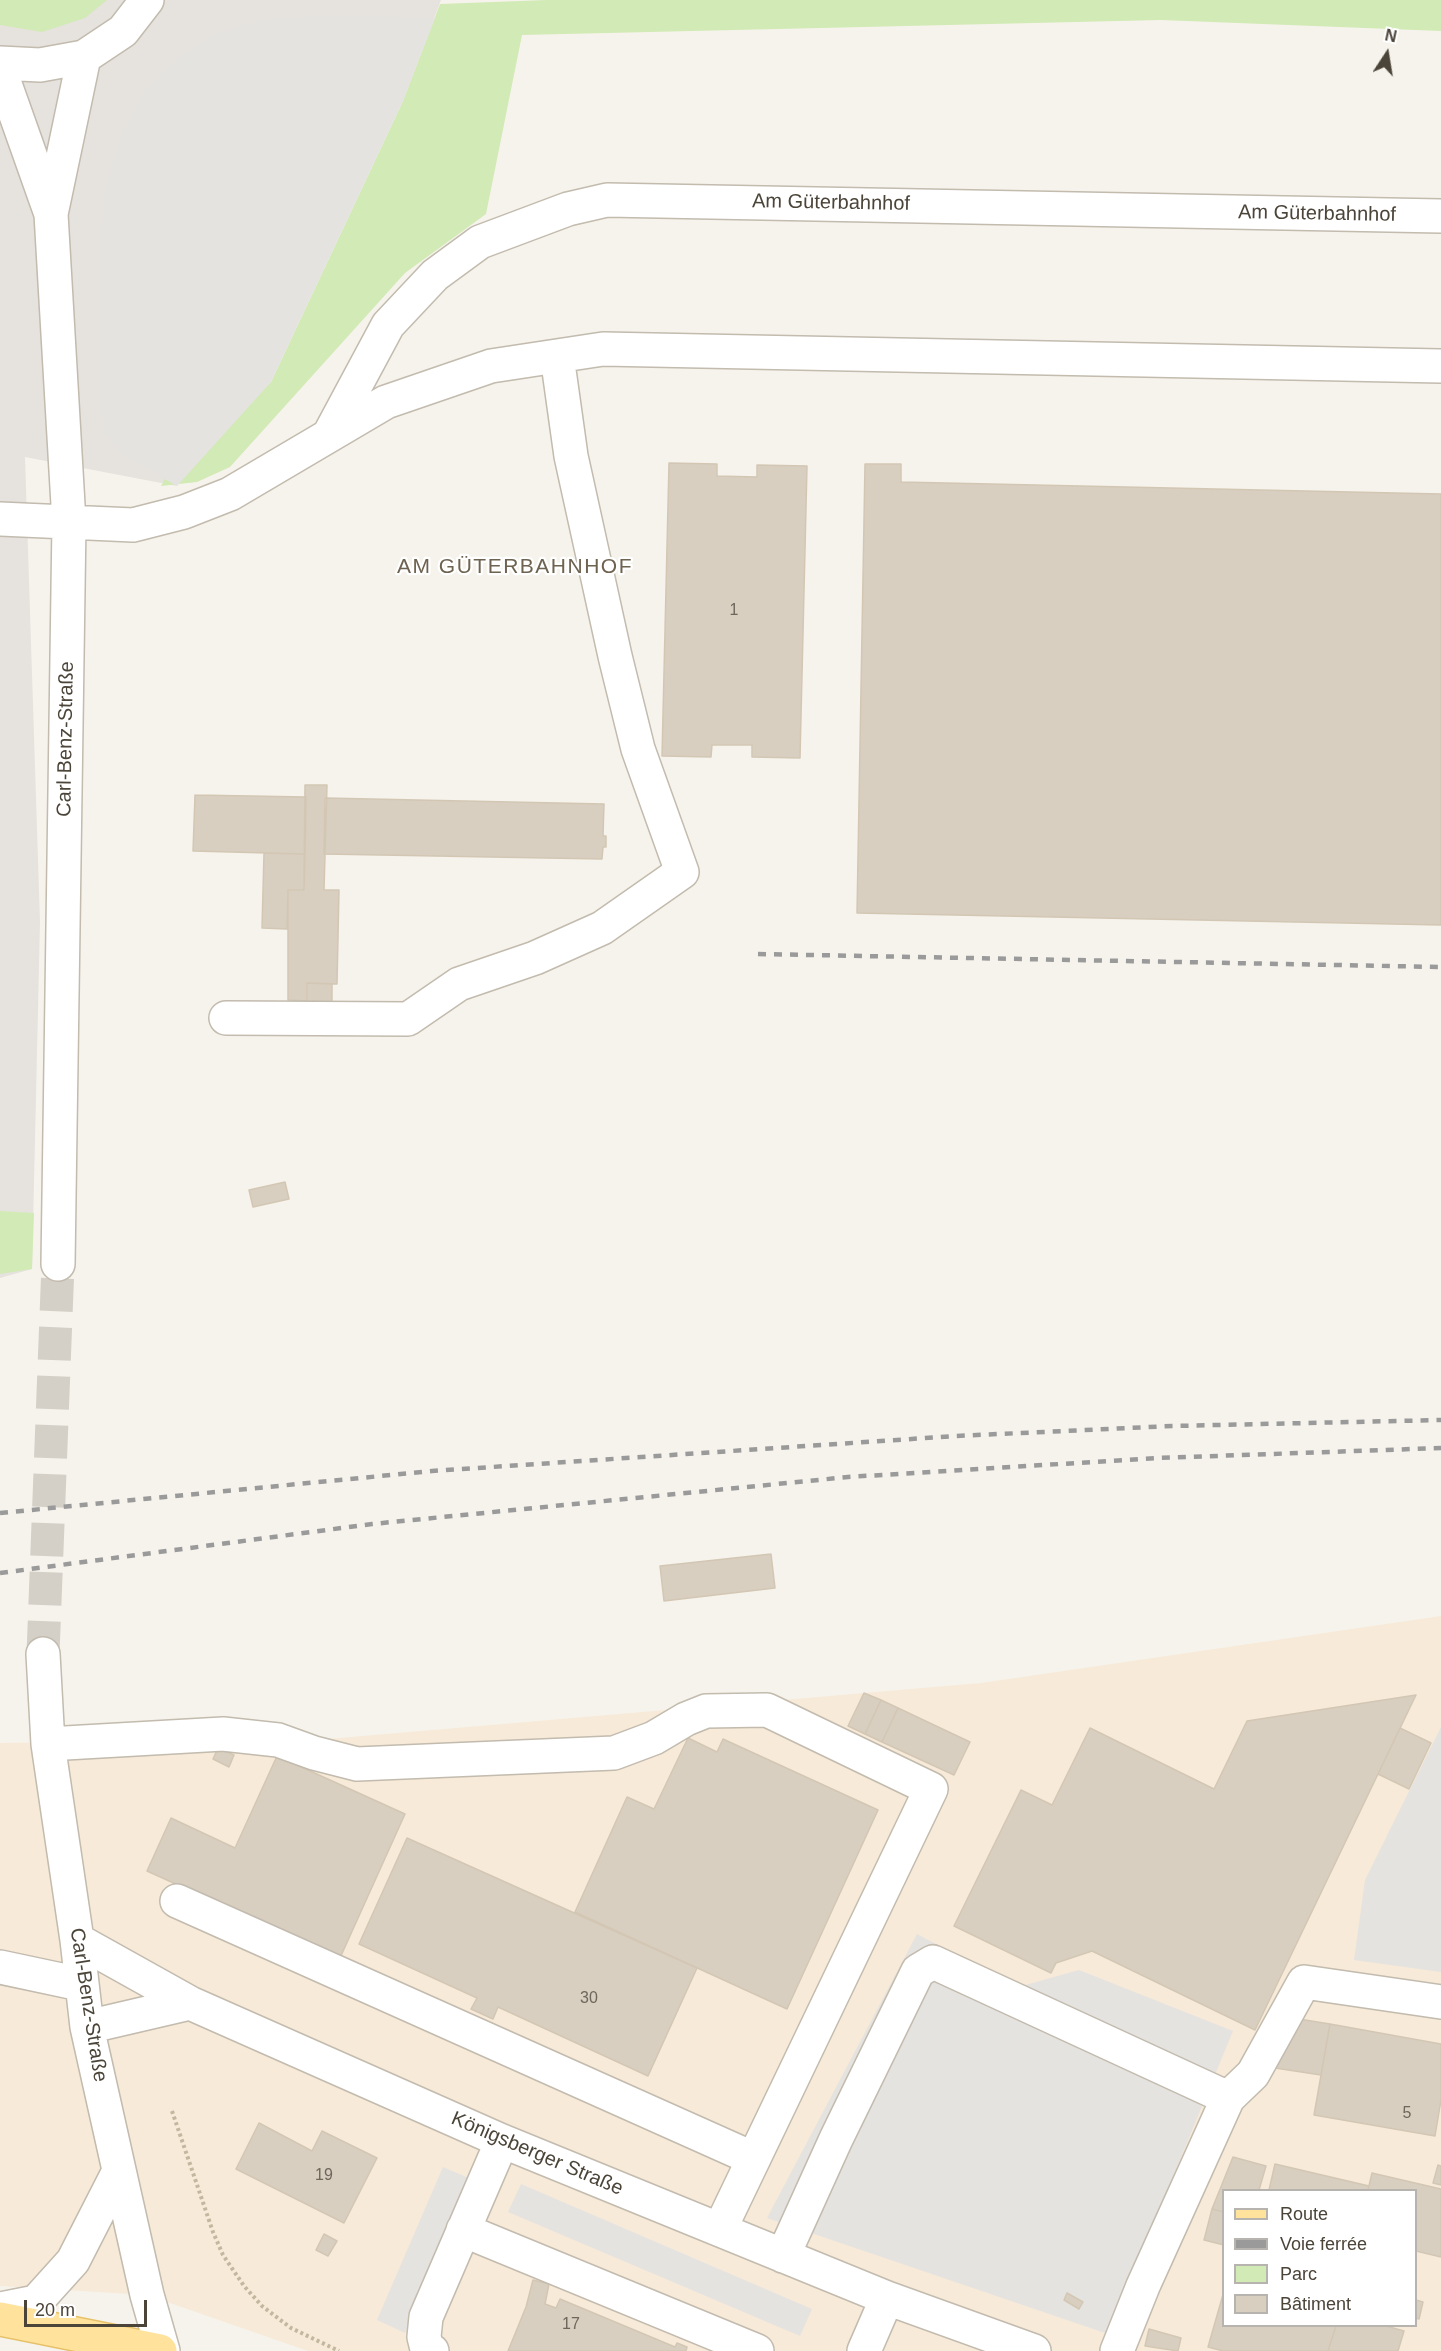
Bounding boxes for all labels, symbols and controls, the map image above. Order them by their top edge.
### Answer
north arrow [1357,24,1417,84]
text: N [1383,26,1398,45]
street label: Am Güterbahnhof [752,190,910,216]
street label: Am Güterbahnhof [1238,201,1396,227]
district label: AM GÜTERBAHNHOF [397,554,633,580]
house number: 1 [730,601,738,621]
street label: Carl-Benz-Straße [53,661,79,817]
street label: Carl-Benz-Straße [64,1926,112,2084]
house number: 30 [580,1989,598,2009]
house number: 5 [1403,2104,1411,2124]
street label: Königsberger Straße [447,2107,627,2201]
house number: 19 [315,2166,333,2186]
legend [1222,2189,1417,2327]
text: Route [1280,2204,1328,2224]
text: Voie ferrée [1280,2234,1367,2254]
text: Parc [1280,2264,1317,2284]
scale bar [27,2288,150,2326]
text: Bâtiment [1280,2294,1351,2314]
text: 20 m [35,2300,75,2320]
house number: 17 [562,2315,580,2335]

